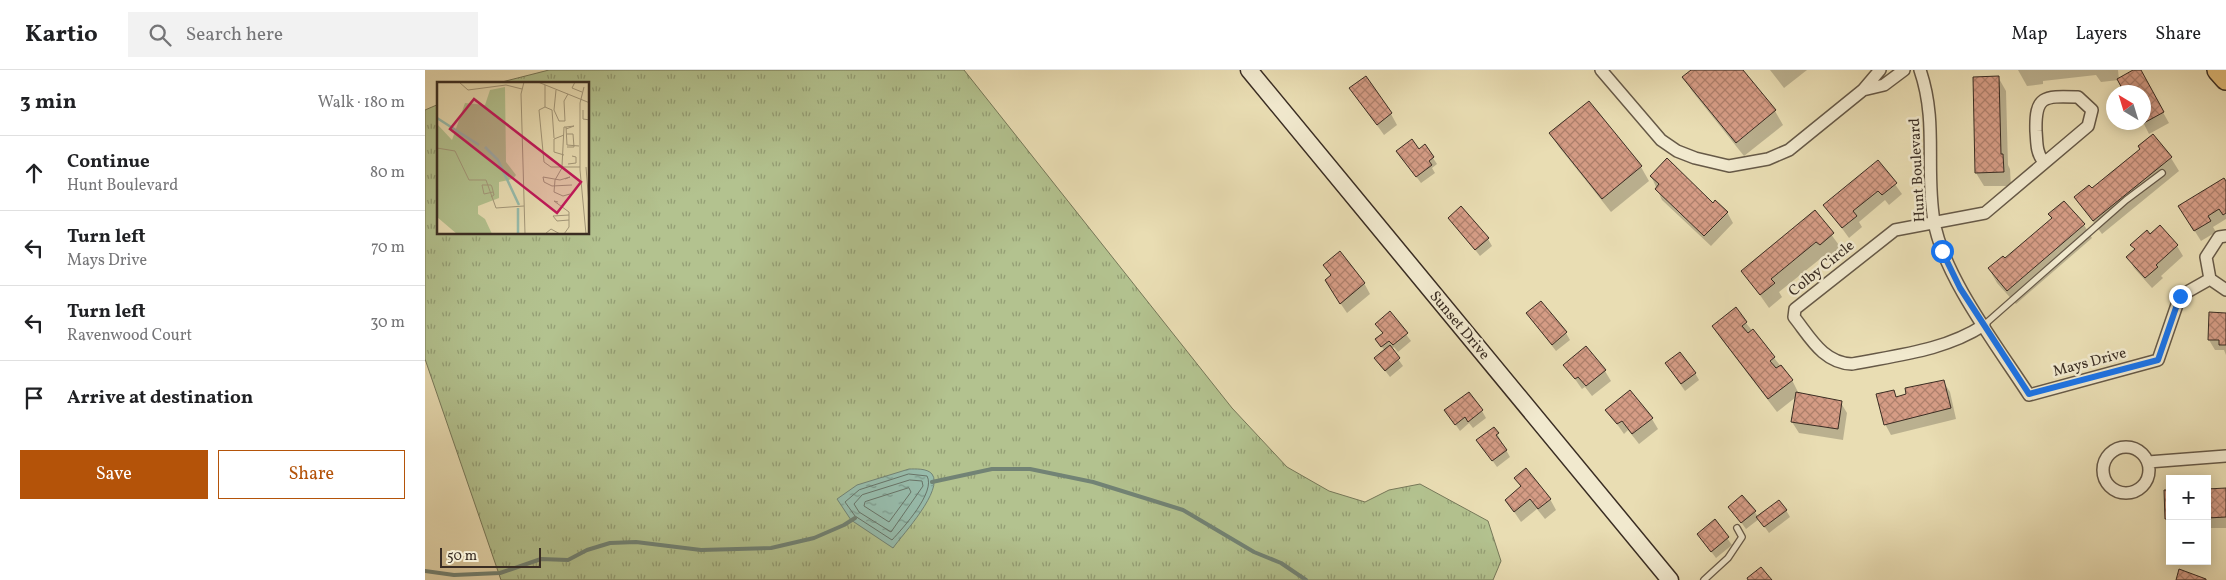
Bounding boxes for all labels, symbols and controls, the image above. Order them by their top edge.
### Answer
search box [128,12,478,57]
text: Kartio [25,18,98,52]
icon: search [146,21,174,49]
text: Search here [186,22,283,48]
text: Map [2011,22,2047,47]
text: Layers [2075,22,2127,47]
text: Share [2155,22,2201,47]
inset map [437,82,590,235]
north arrow [2106,85,2151,130]
text: 3 min [20,88,76,117]
text: Walk · 180 m [318,92,405,114]
street label: Hunt Boulevard [1905,117,1931,223]
text: Continue [67,149,150,175]
icon: ahead [20,159,48,187]
text: 80 m [370,162,405,184]
text: Hunt Boulevard [67,175,178,197]
text: Turn left [67,224,146,250]
icon: left [20,234,48,262]
street label: Colby Circle [1785,236,1859,302]
text: 70 m [371,237,405,259]
route start [1931,240,1954,263]
text: Mays Drive [67,250,147,272]
route end [2169,285,2192,308]
street label: Sunset Drive [1424,287,1494,365]
text: Turn left [67,299,146,325]
icon: left [20,309,48,337]
text: 30 m [370,312,405,334]
text: Ravenwood Court [67,325,192,347]
street label: Mays Drive [2051,343,2129,383]
icon: arrive [20,384,48,412]
text: Arrive at destination [67,385,253,411]
button: Save [20,450,208,499]
button: Share [218,450,405,499]
map controls [2166,475,2211,565]
button: + [2166,475,2211,520]
button: − [2166,520,2211,565]
scale bar [440,545,541,568]
text: 50 m [447,547,477,566]

